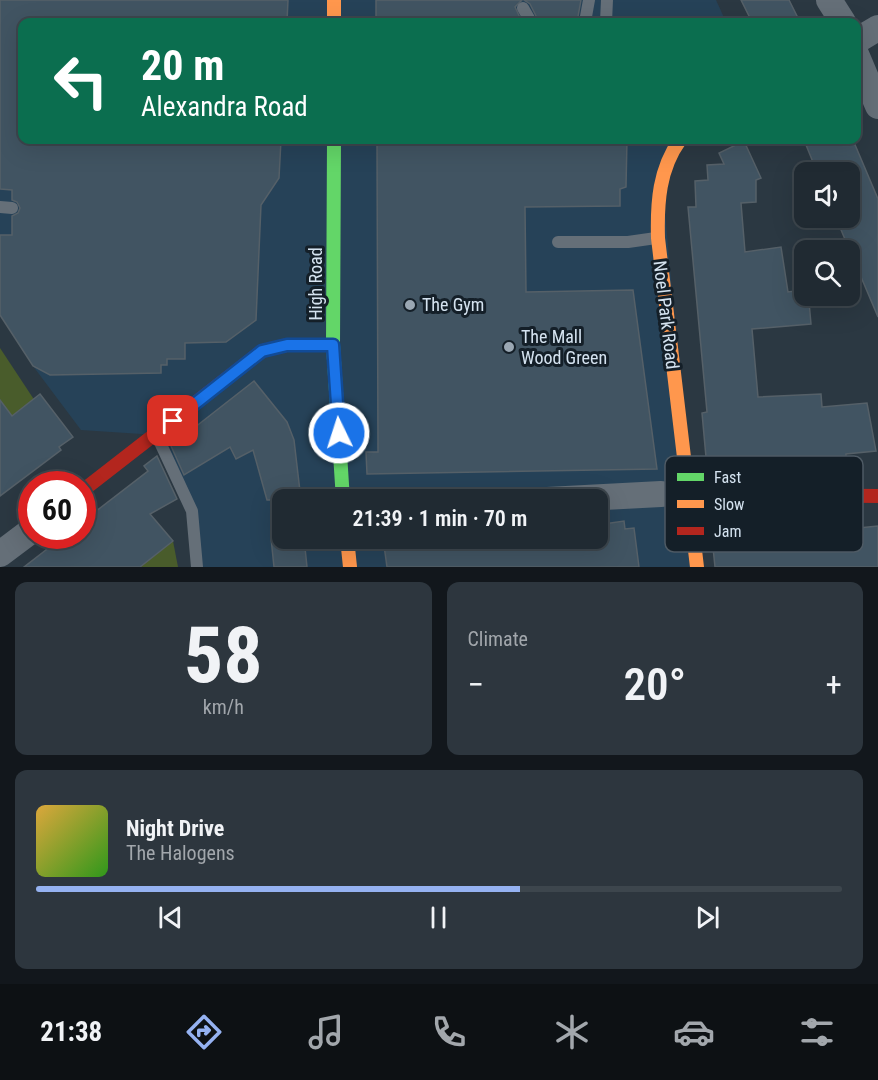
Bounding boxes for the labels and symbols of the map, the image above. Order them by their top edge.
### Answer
street label: High Road [305,247,326,321]
street label: Noel Park Road [649,259,684,370]
place label: The Gym [422,294,484,315]
marker: The Gym [403,298,417,312]
place label: The Mall Wood Green [521,326,607,368]
marker: The Mall Wood Green [502,340,516,354]
pin [147,395,198,446]
position arrow [307,401,371,465]
legend [665,456,863,552]
text: Fast [714,468,741,487]
speed limit sign: 60 [18,471,96,549]
text: Slow [714,495,744,514]
text: Jam [714,522,741,541]

